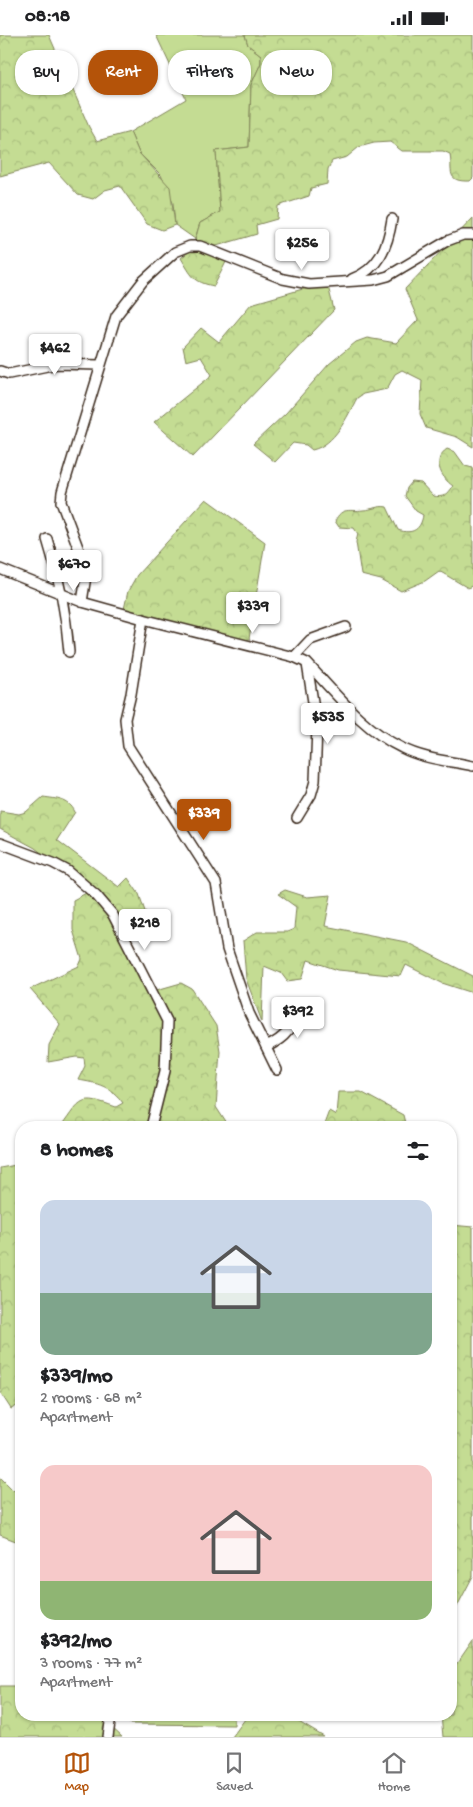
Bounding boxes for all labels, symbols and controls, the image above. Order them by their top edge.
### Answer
text: 08:18 [25,6,70,29]
chip: Buy [15,50,78,95]
chip: Rent [88,50,158,95]
chip: Filters [168,50,251,95]
chip: New [261,50,332,95]
pin: $256 [272,229,332,271]
text: $256 [286,235,318,254]
pin: $462 [25,333,85,376]
text: $462 [40,340,70,359]
pin: $670 [44,549,104,592]
text: $670 [58,556,90,575]
pin: $339 [223,591,283,634]
text: $339 [237,598,269,617]
pin: $535 [298,703,358,745]
text: $535 [312,709,344,728]
pin: $339 [174,799,234,841]
text: $339 [188,805,220,824]
pin: $218 [115,909,175,951]
text: $218 [130,915,160,934]
pin: $392 [268,997,328,1039]
text: $392 [282,1003,314,1022]
icon: filters [404,1137,432,1165]
text: 8 homes [40,1139,112,1164]
icon: home [191,1232,281,1322]
text: $339/mo [40,1365,113,1390]
text: 2 rooms · 68 m² [40,1390,142,1409]
text: Apartment [40,1409,112,1428]
icon: home [191,1497,281,1587]
text: $392/mo [40,1630,112,1655]
text: 3 rooms · 77 m² [40,1655,142,1674]
text: Apartment [40,1674,112,1693]
tab: Map [63,1749,91,1796]
tab: Saved [216,1749,252,1796]
tab: Home [378,1749,410,1796]

